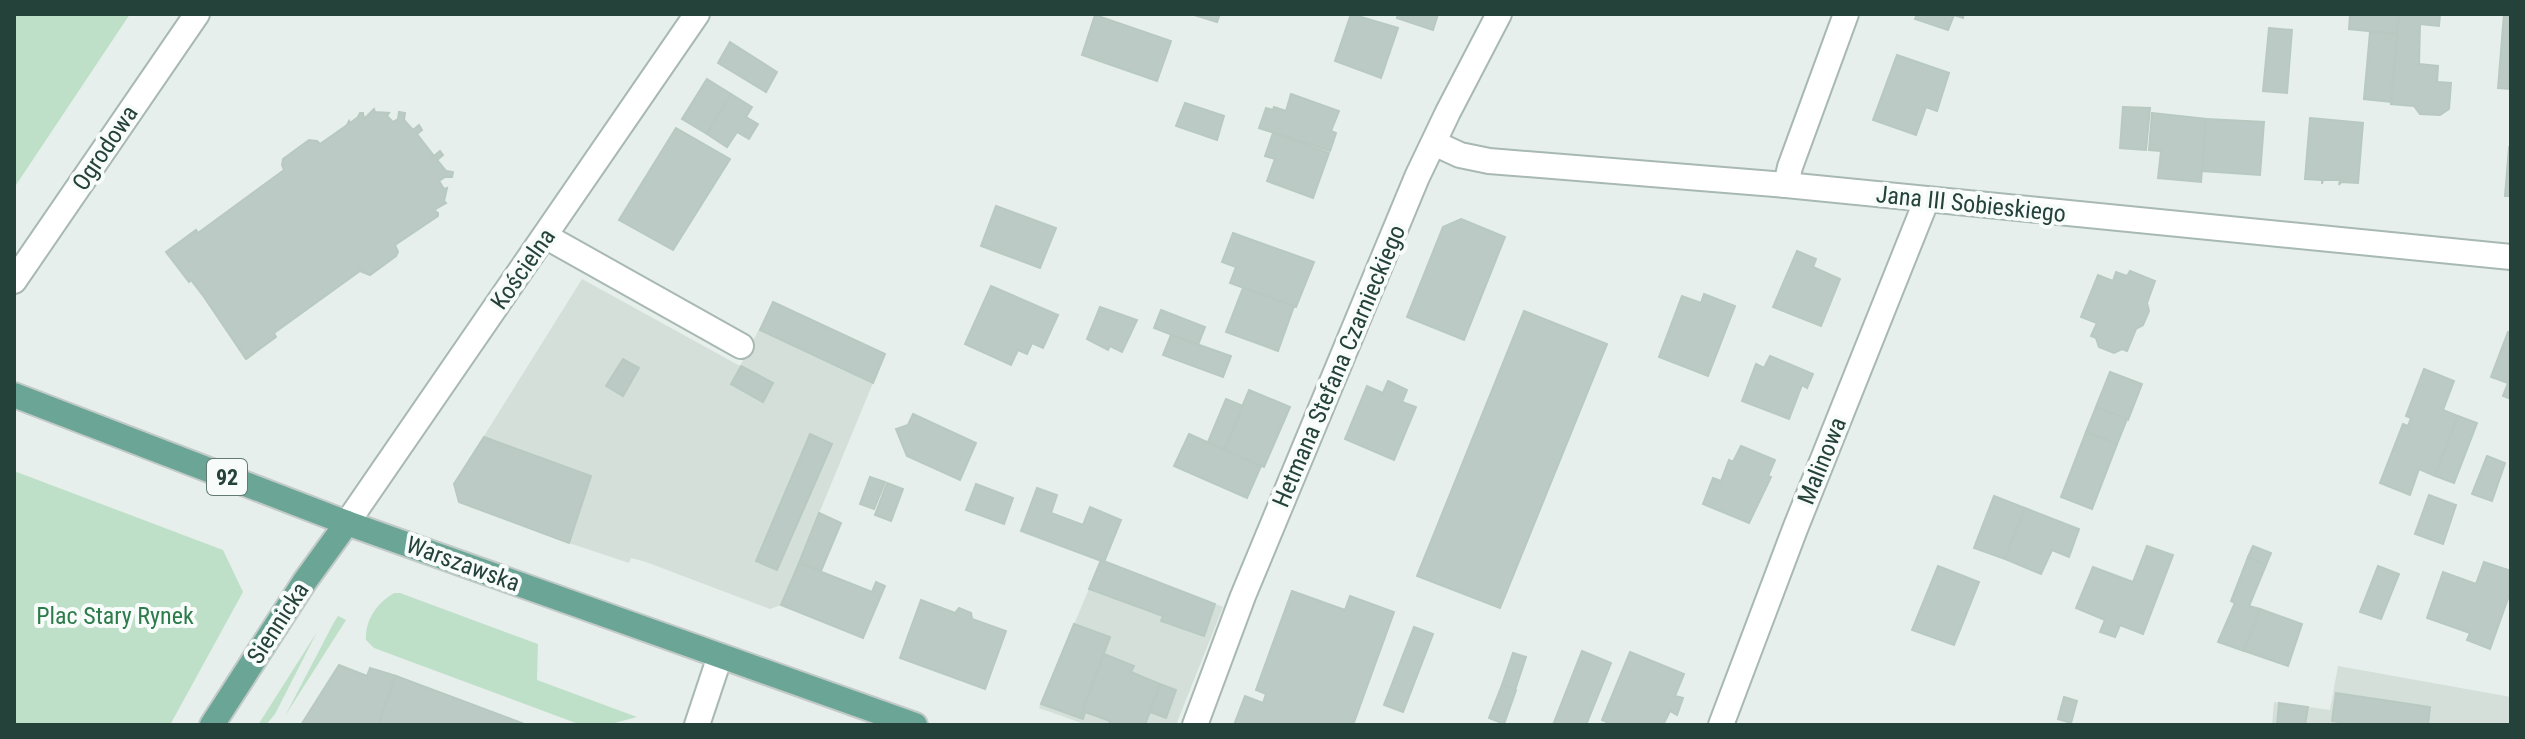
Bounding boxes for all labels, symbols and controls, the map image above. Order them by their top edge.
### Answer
street label: Ogrodowa [66,100,144,196]
street label: Jana III Sobieskiego [1875,180,2067,228]
street label: Hetmana Stefana Czarnieckiego [1267,221,1411,511]
street label: Kościelna [485,223,561,315]
street label: Malinowa [1792,413,1852,509]
road number: 92 [207,459,247,495]
street label: Warszawska [403,531,523,597]
street label: Siennicka [241,577,315,669]
park label: Plac Stary Rynek [36,602,194,630]

